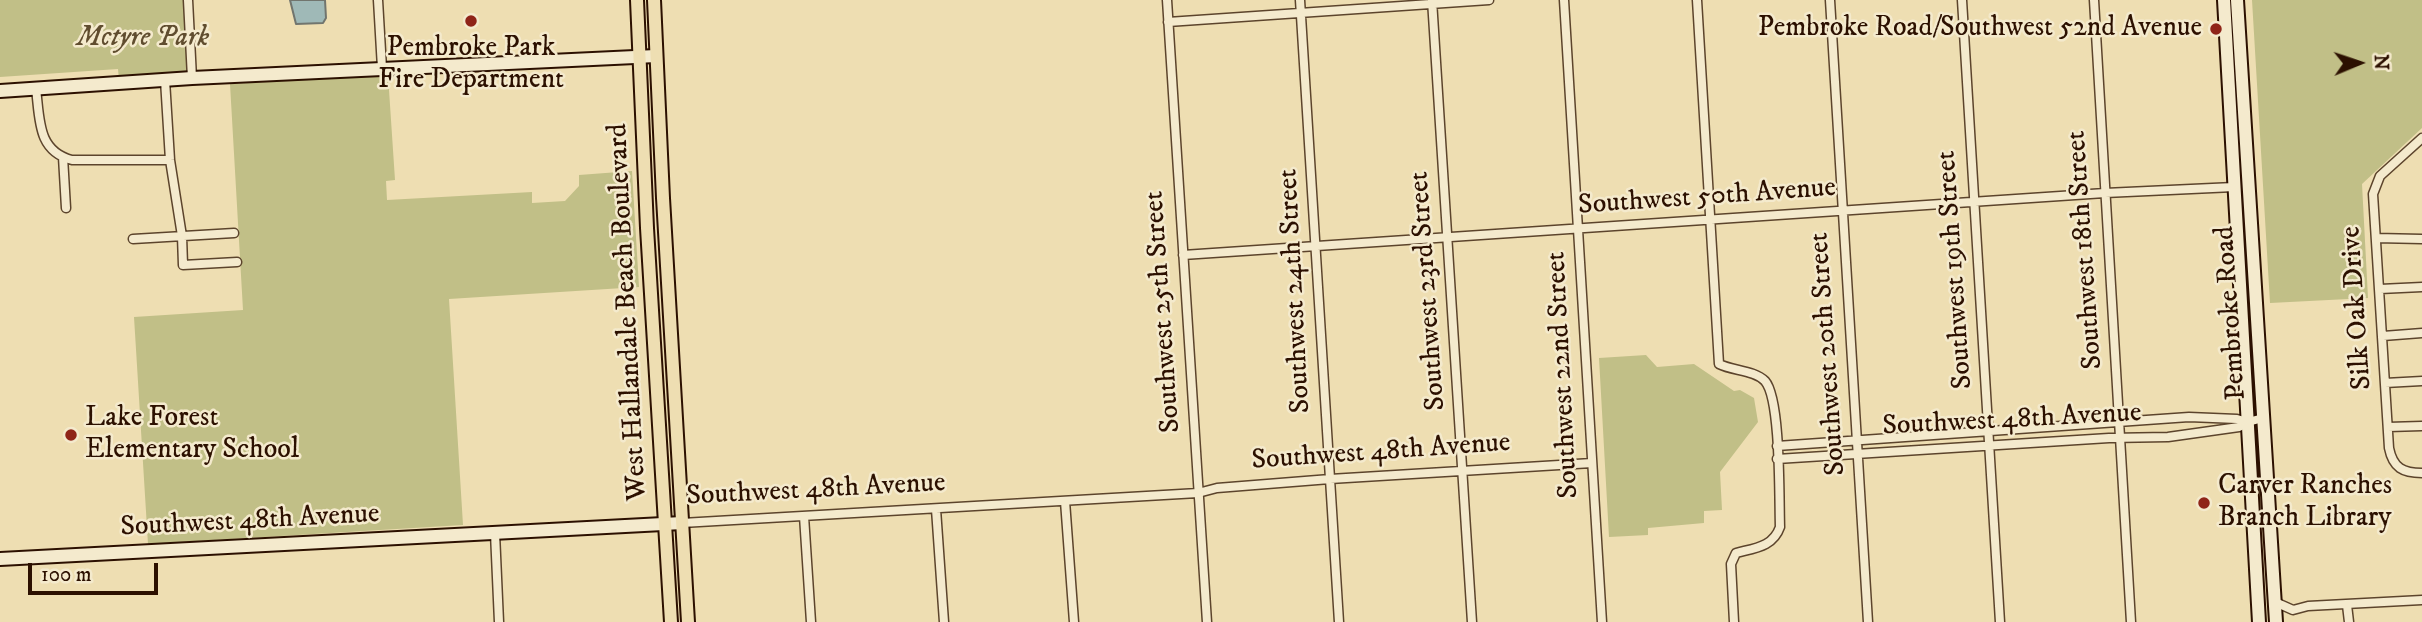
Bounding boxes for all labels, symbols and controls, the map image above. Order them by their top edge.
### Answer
place label: Pembroke Road/Southwest 52nd Avenue [1758,12,2202,46]
marker: Pembroke Park Fire Department [463,13,479,29]
marker: Pembroke Road/Southwest 52nd Avenue [2208,21,2224,37]
park label: Mctyre Park [77,22,209,56]
north arrow [2324,28,2394,98]
place label: Pembroke Park Fire Department [378,32,564,98]
text: N [2369,54,2392,70]
street label: West Hallandale Beach Boulevard [602,122,656,502]
street label: Southwest 18th Street [2061,129,2111,371]
street label: Southwest 19th Street [1931,150,1981,390]
street label: Southwest 24th Street [1273,168,1319,414]
street label: Southwest 23rd Street [1404,170,1454,412]
street label: Southwest 50th Avenue [1577,172,1837,224]
street label: Southwest 25th Street [1139,190,1189,434]
street label: Pembroke Road [2209,225,2255,401]
street label: Silk Oak Drive [2336,225,2380,391]
street label: Southwest 20th Street [1804,231,1854,477]
street label: Southwest 22nd Street [1541,251,1587,499]
street label: Southwest 48th Avenue [1881,397,2143,445]
place label: Lake Forest Elementary School [85,402,299,468]
marker: Lake Forest Elementary School [63,427,79,443]
street label: Southwest 48th Avenue [1250,427,1512,479]
street label: Southwest 48th Avenue [685,467,947,515]
place label: Carver Ranches Branch Library [2218,470,2392,536]
marker: Carver Ranches Branch Library [2196,495,2212,511]
street label: Southwest 48th Avenue [119,498,381,546]
scale bar [32,548,161,592]
text: 100 m [41,562,92,588]

